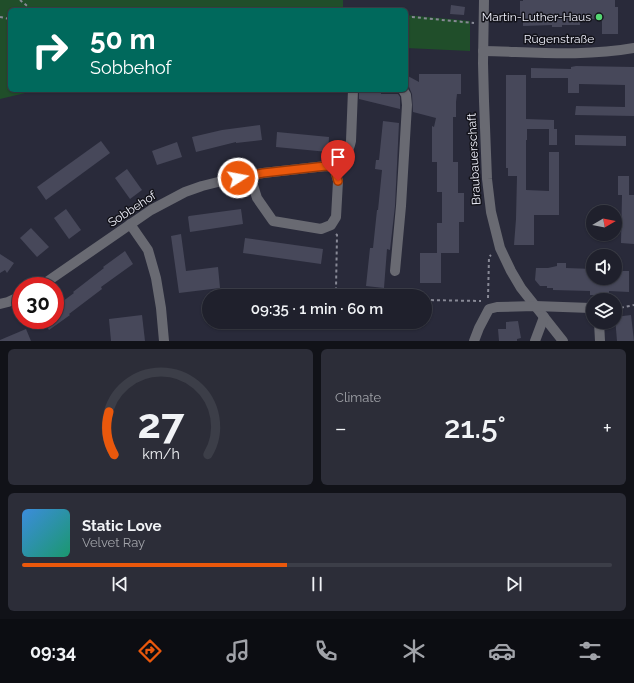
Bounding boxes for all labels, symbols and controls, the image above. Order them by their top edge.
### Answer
place label: Martin-Luther-Haus [482,10,591,24]
marker: Martin-Luther-Haus [594,12,604,22]
text: 50 m [90,23,156,56]
icon: right [24,24,76,76]
street label: Rügenstraße [524,32,594,46]
text: Sobbehof [90,57,171,78]
street label: Braubauerschaft [465,113,483,205]
pin [321,140,355,181]
icon: arrive [327,146,349,168]
position arrow [217,157,259,199]
street label: Sobbehof [105,188,159,230]
north arrow [586,205,622,241]
map controls [586,205,622,329]
button: sound [586,249,622,285]
speed limit sign: 30 [12,277,64,329]
button: layers [586,293,622,329]
text: 09:35 · 1 min · 60 m [251,300,383,318]
text: Climate [335,390,381,405]
text: 27 [137,399,185,448]
text: 21.5° [444,410,506,445]
text: − [335,415,347,441]
text: + [603,415,612,441]
text: km/h [142,446,179,462]
text: Static Love [82,517,161,535]
text: Velvet Ray [82,535,145,550]
icon: previous [109,573,131,595]
icon: pause [306,573,328,595]
icon: next [503,573,525,595]
icon: directions [136,637,164,665]
icon: music [224,637,252,665]
icon: phone [312,637,340,665]
icon: climate [400,637,428,665]
icon: car [488,637,516,665]
icon: filters [576,637,604,665]
text: 09:34 [30,641,76,662]

